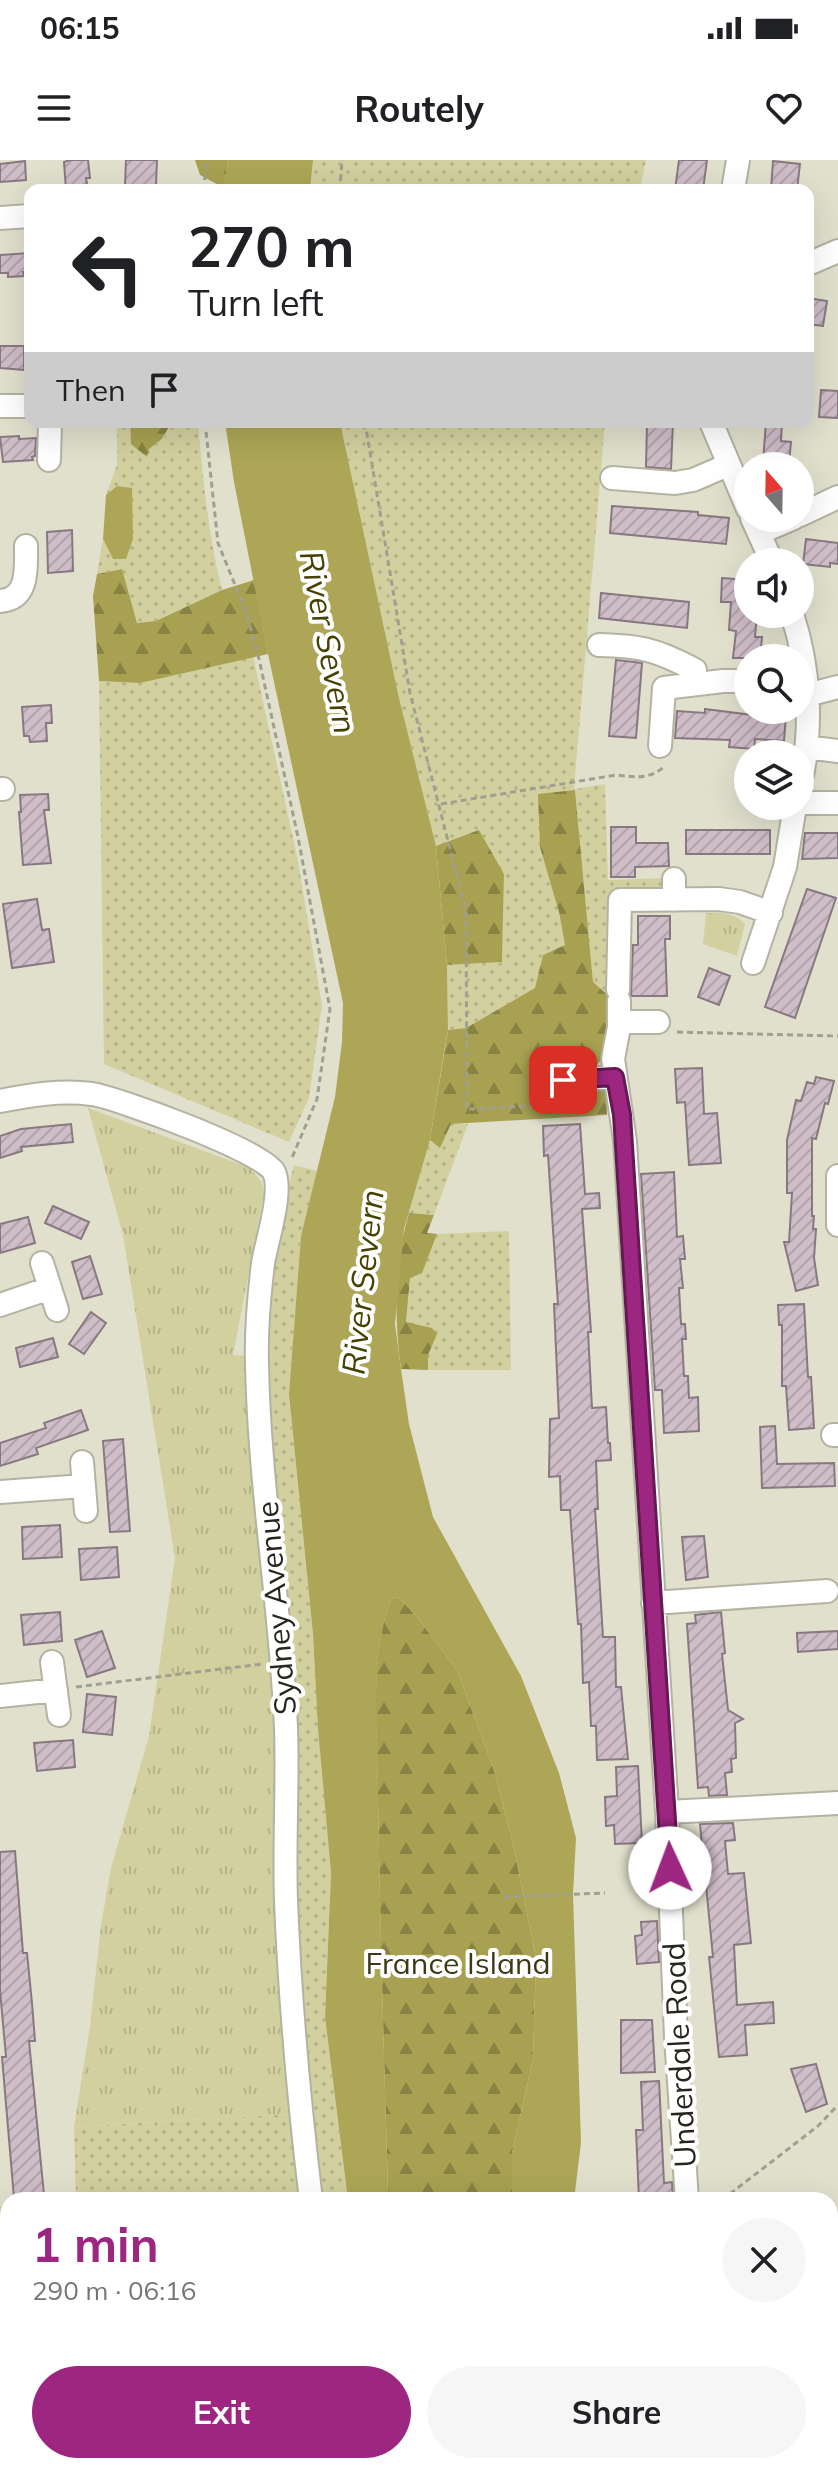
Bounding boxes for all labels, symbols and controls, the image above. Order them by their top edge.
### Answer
text: 06:15 [40,9,119,47]
icon: menu [32,86,76,130]
text: Routely [354,86,484,131]
icon: heart [762,86,806,130]
text: 270 m [188,211,355,281]
icon: left [56,216,160,320]
text: Turn left [188,280,324,325]
icon: arrive [142,368,186,412]
text: Then [56,371,126,409]
north arrow [734,452,814,532]
map controls [734,452,814,820]
water label: River Severn [292,547,366,737]
button: sound [734,548,814,628]
button: search [734,644,814,724]
button: layers [734,740,814,820]
pin [529,1046,597,1114]
icon: arrive [541,1058,585,1102]
water label: River Severn [332,1188,392,1376]
street label: Sydney Avenue [248,1500,304,1716]
position arrow [628,1826,712,1910]
street label: Underdale Road [654,1941,704,2169]
park label: France Island [366,1944,550,1982]
text: 1 min [32,2214,159,2274]
button: close [722,2218,806,2302]
text: 290 m · 06:16 [32,2274,196,2307]
button: Exit [32,2366,411,2458]
button: Share [427,2366,806,2458]

